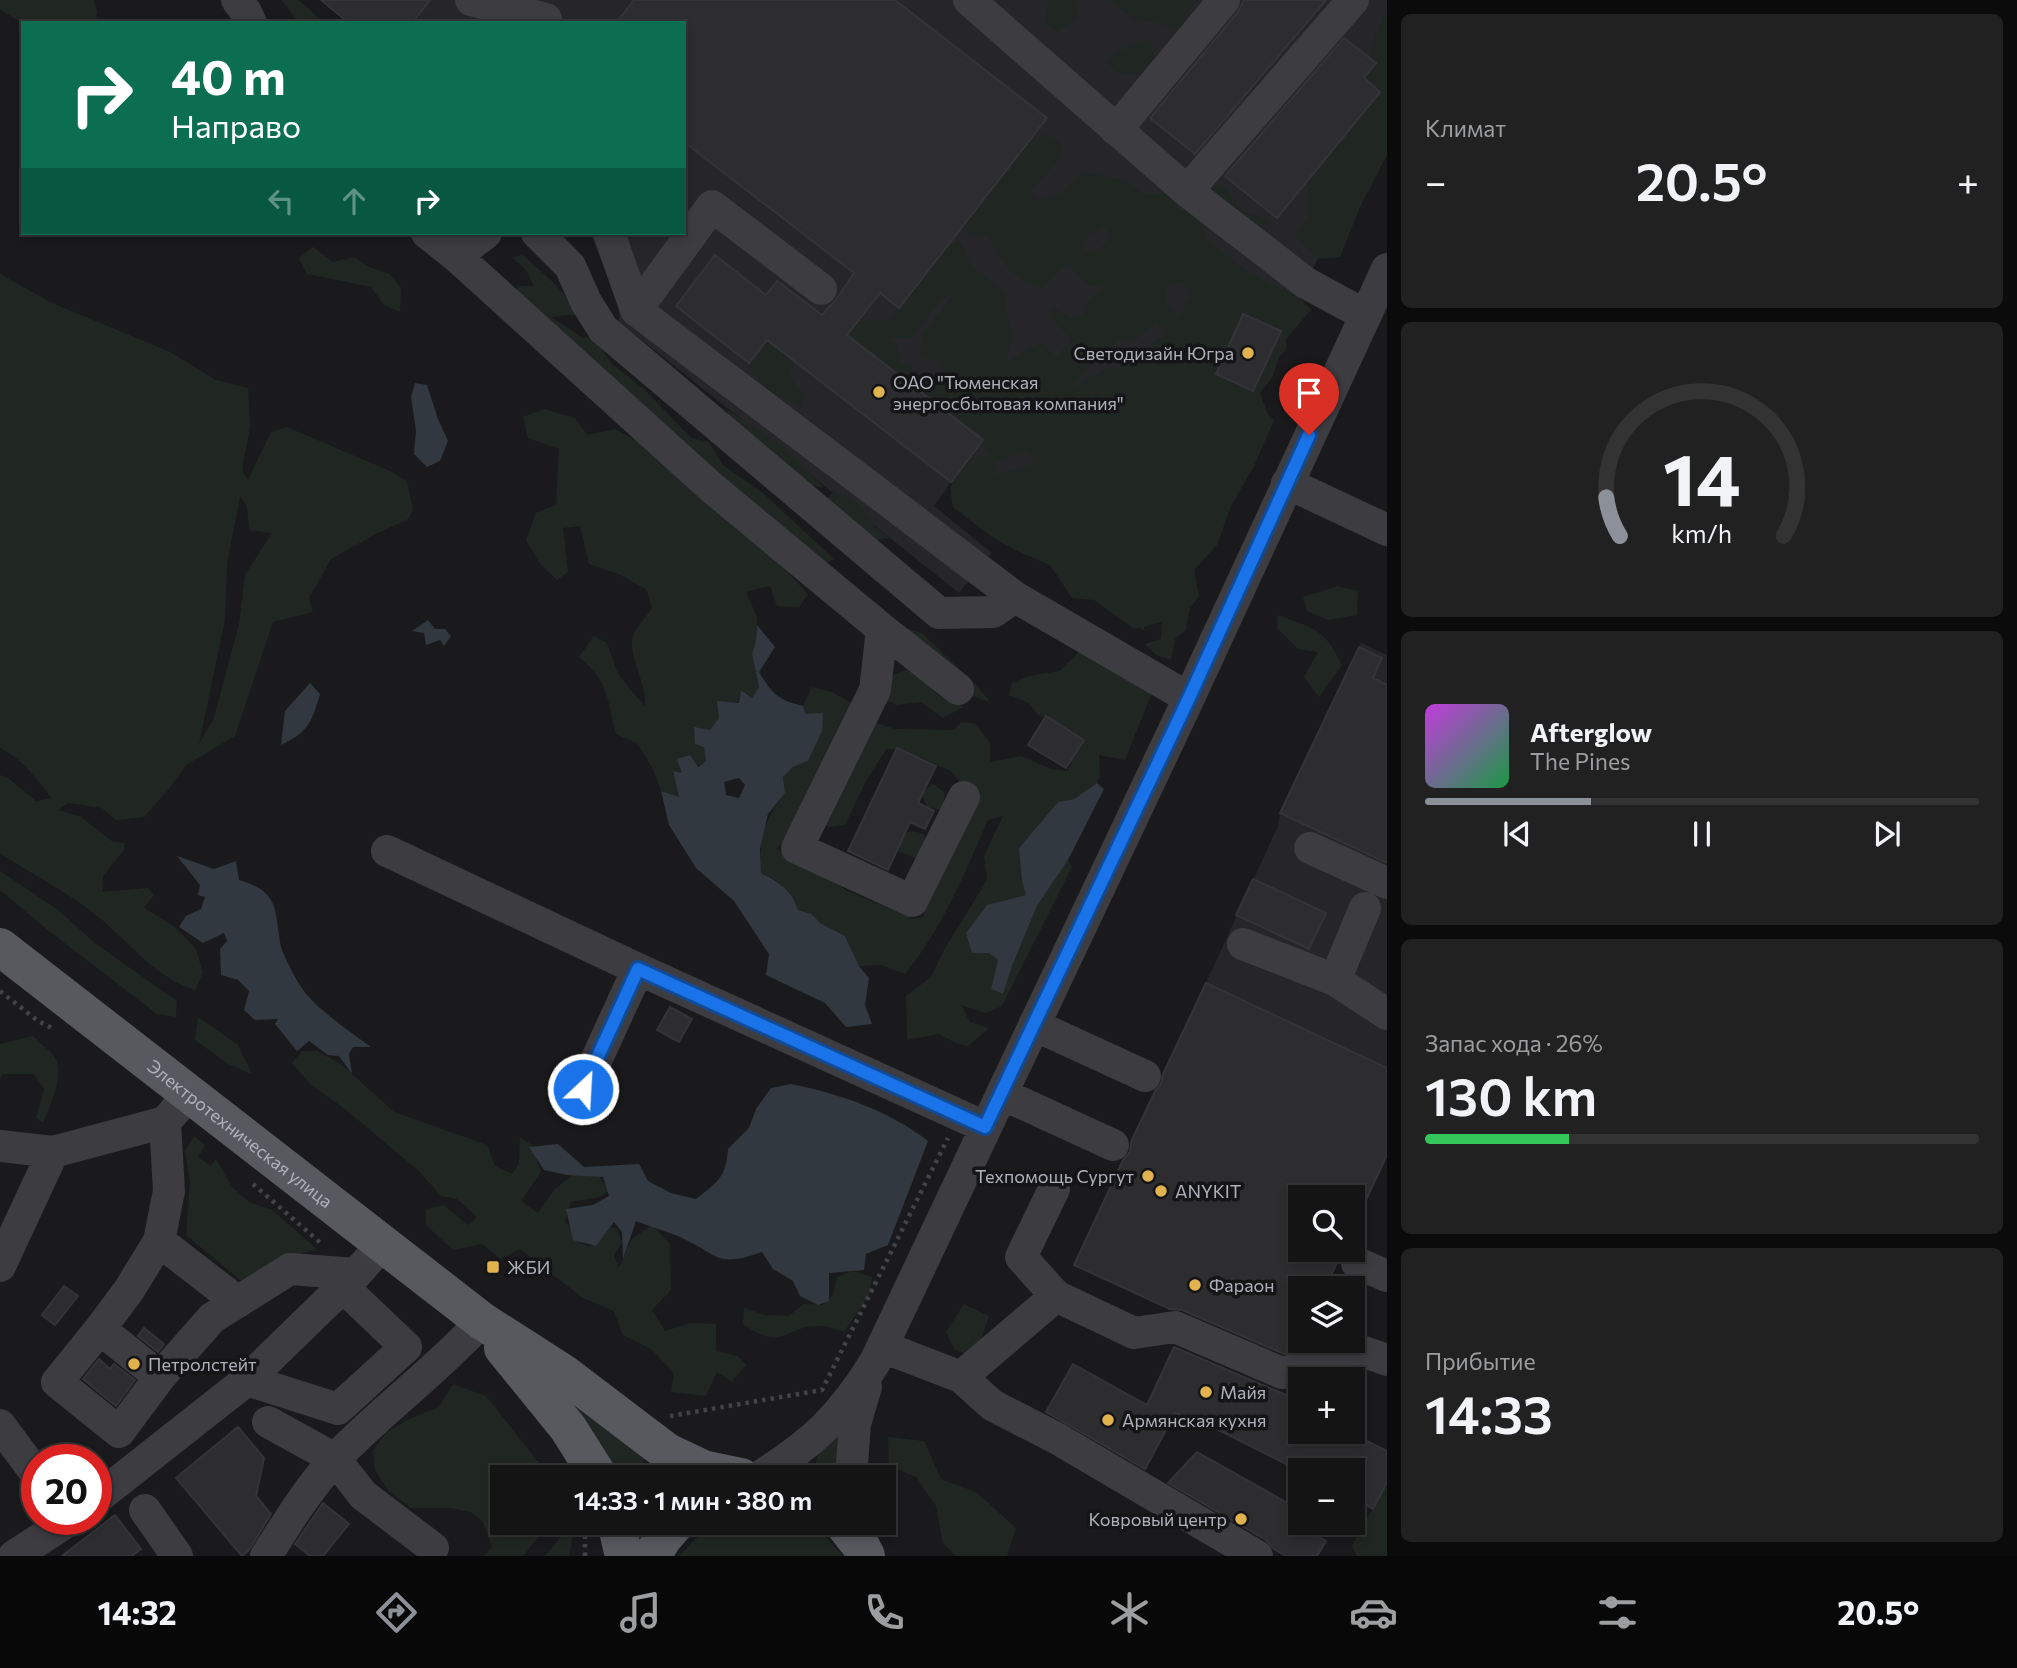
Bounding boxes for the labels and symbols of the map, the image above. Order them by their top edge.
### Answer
place label: Светодизайн Югра [1073,342,1234,364]
marker: Светодизайн Югра [1240,345,1256,361]
pin [1279,363,1339,435]
place label: ОАО "Тюменская энергосбытовая компания" [893,371,1124,414]
marker: ОАО "Тюменская энергосбытовая компания" [871,384,887,400]
position arrow [546,1052,620,1126]
street label: Электротехническая улица [143,1055,337,1212]
place label: Техпомощь Сургут [975,1165,1135,1187]
marker: Техпомощь Сургут [1140,1168,1156,1184]
place label: ANYKIT [1175,1180,1241,1202]
marker: ANYKIT [1153,1183,1169,1199]
place label: ЖБИ [507,1256,550,1278]
marker: ЖБИ [485,1259,501,1275]
place label: Фараон [1209,1274,1275,1296]
marker: Фараон [1187,1277,1203,1293]
place label: Петролстейт [148,1353,257,1375]
marker: Петролстейт [126,1356,142,1372]
place label: Майя [1220,1381,1266,1403]
marker: Майя [1198,1384,1214,1400]
place label: Армянская кухня [1122,1409,1266,1431]
marker: Армянская кухня [1100,1412,1116,1428]
speed limit sign: 20 [21,1444,112,1535]
place label: Ковровый центр [1088,1508,1227,1530]
marker: Ковровый центр [1233,1511,1249,1527]

